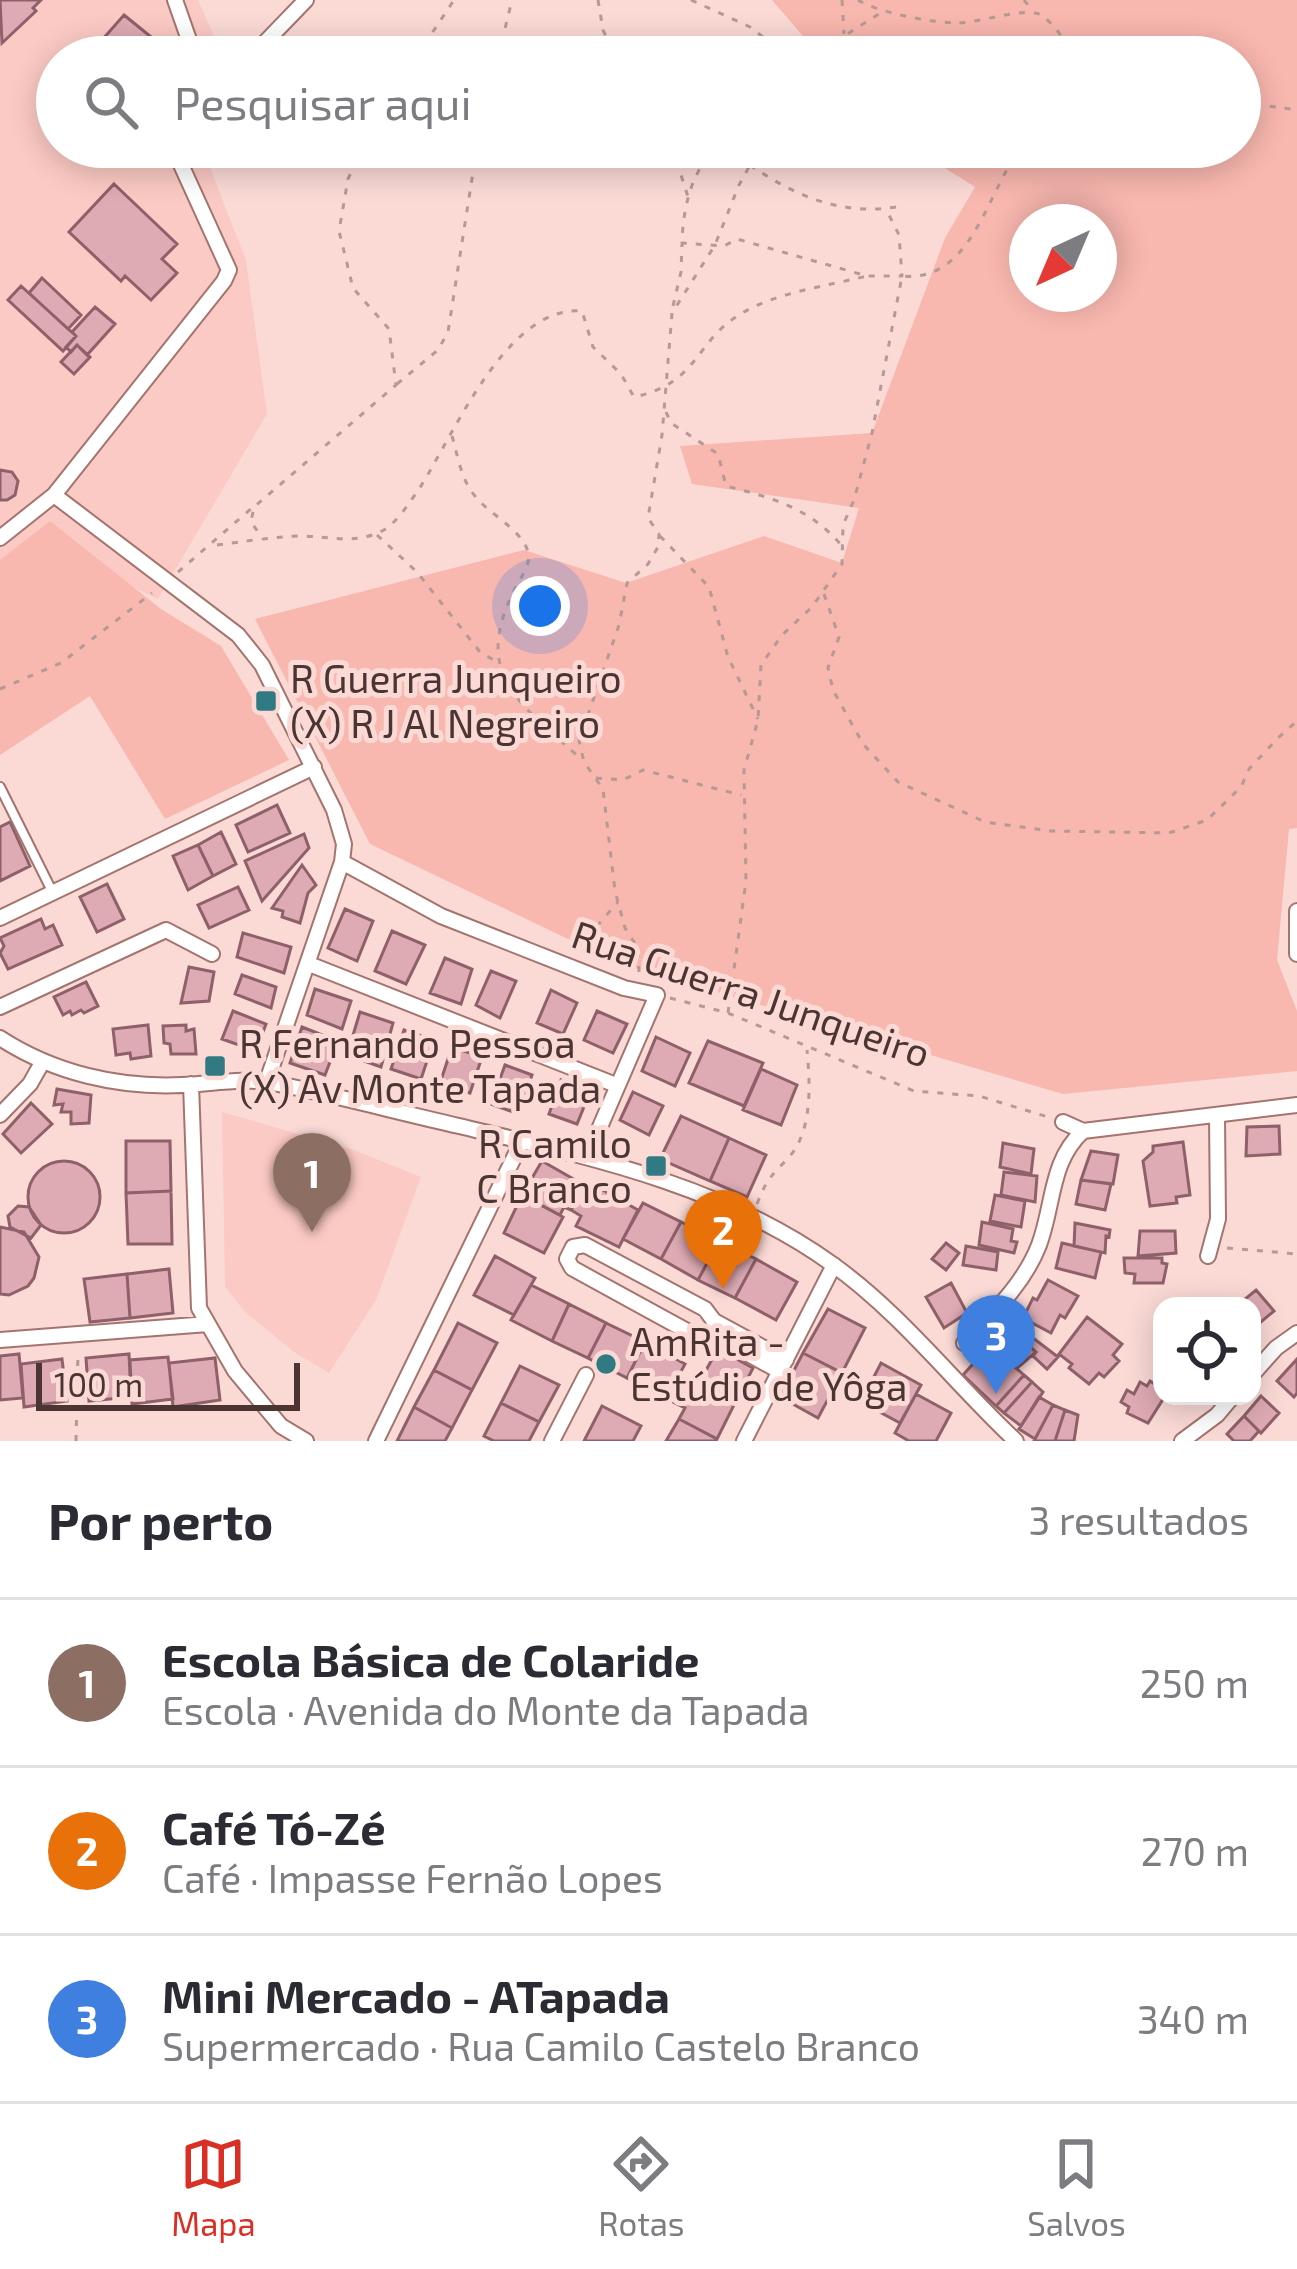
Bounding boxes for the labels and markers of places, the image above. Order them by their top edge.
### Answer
place label: R Guerra Junqueiro (X) R J Al Negreiro [290,654,622,746]
marker: R Guerra Junqueiro (X) R J Al Negreiro [253,688,279,714]
place label: R Fernando Pessoa (X) Av Monte Tapada [239,1019,601,1111]
marker: R Fernando Pessoa (X) Av Monte Tapada [202,1053,228,1079]
place label: R Camilo C Branco [476,1119,632,1211]
pin: 1 [273,1133,351,1232]
marker: R Camilo C Branco [643,1153,669,1179]
pin: 2 [684,1190,762,1289]
pin: 3 [957,1295,1035,1394]
place label: AmRita - Estúdio de Yôga [630,1317,907,1409]
marker: AmRita - Estúdio de Yôga [593,1351,619,1377]

